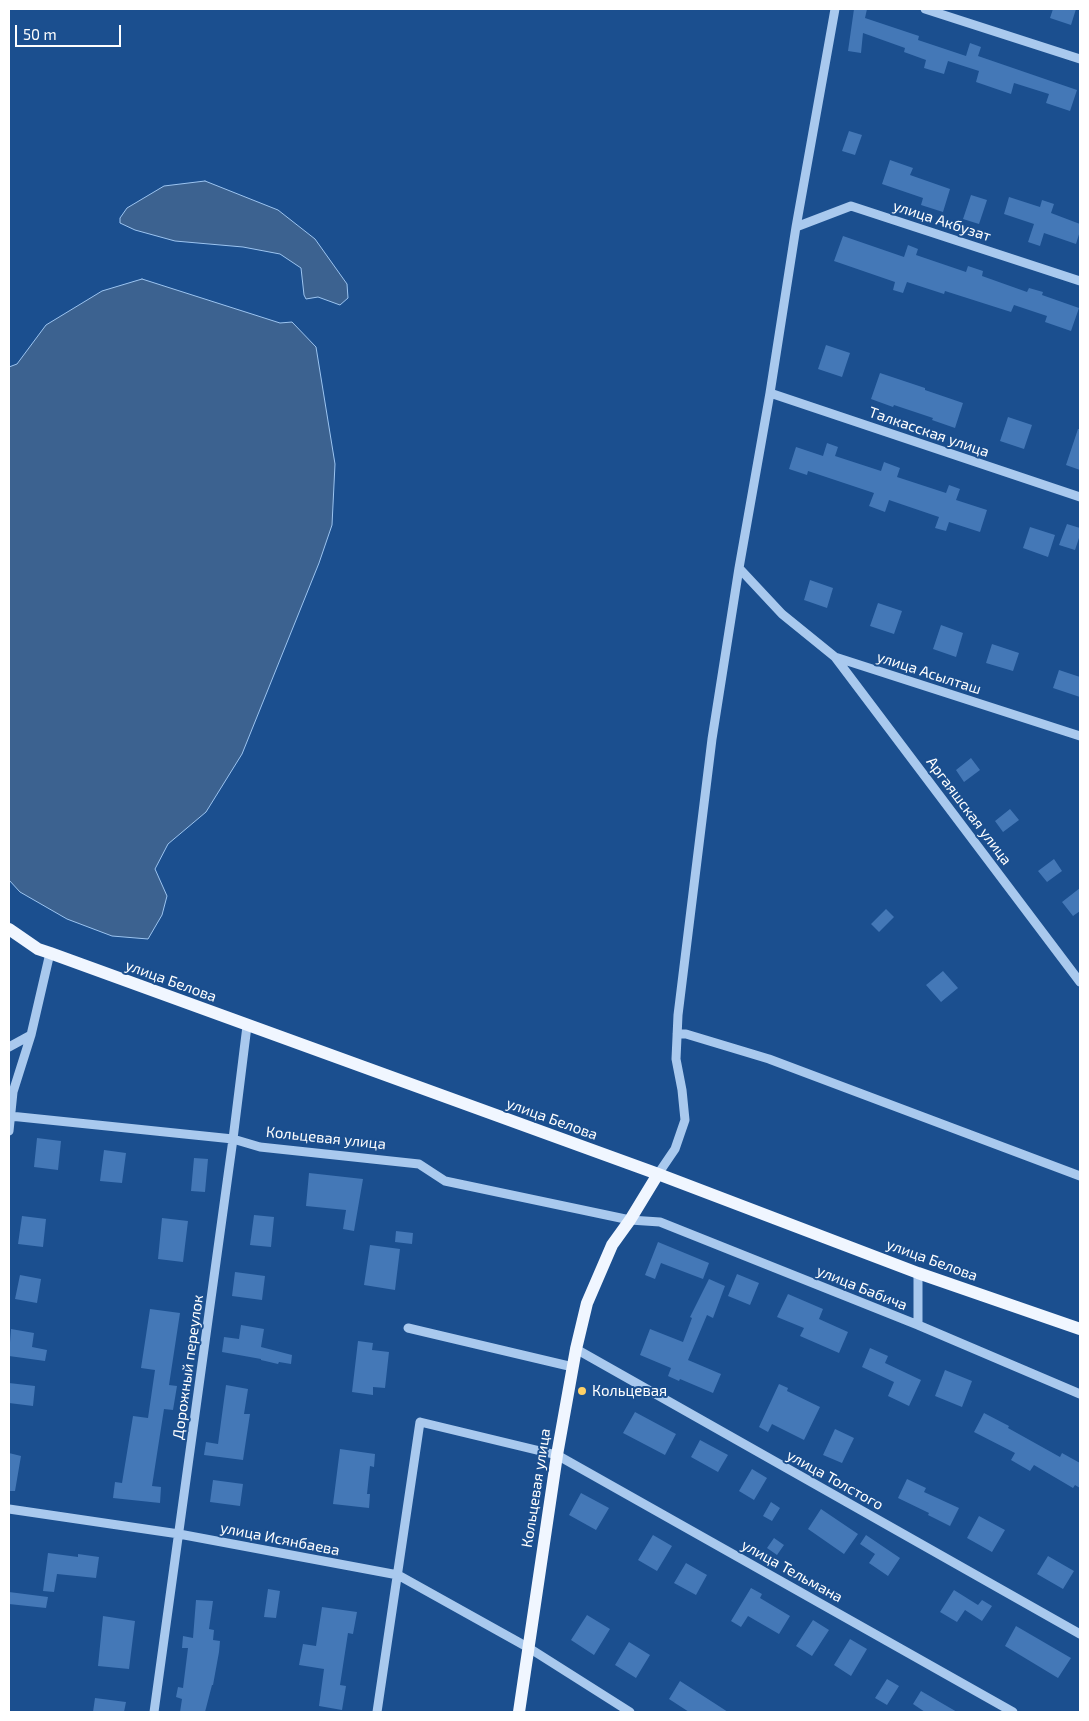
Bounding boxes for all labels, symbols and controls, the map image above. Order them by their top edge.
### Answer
scale bar [18,15,124,47]
text: 50 m [23,25,57,43]
street label: улица Акбузат [891,197,993,245]
street label: Талкасская улица [866,403,992,461]
street label: улица Асылташ [874,648,984,698]
street label: Аргаяшская улица [923,753,1015,869]
street label: улица Белова [123,956,219,1006]
street label: улица Белова [504,1094,600,1144]
street label: Кольцевая улица [265,1123,387,1153]
street label: улица Белова [884,1235,980,1285]
street label: улица Бабича [814,1262,910,1314]
street label: Дорожный переулок [169,1294,207,1440]
place label: Кольцевая [592,1382,667,1400]
marker: Кольцевая [576,1385,588,1397]
street label: Кольцевая улица [518,1427,554,1549]
street label: улица Толстого [784,1446,886,1514]
street label: улица Исянбаева [219,1519,341,1559]
street label: улица Тельмана [738,1536,846,1606]

